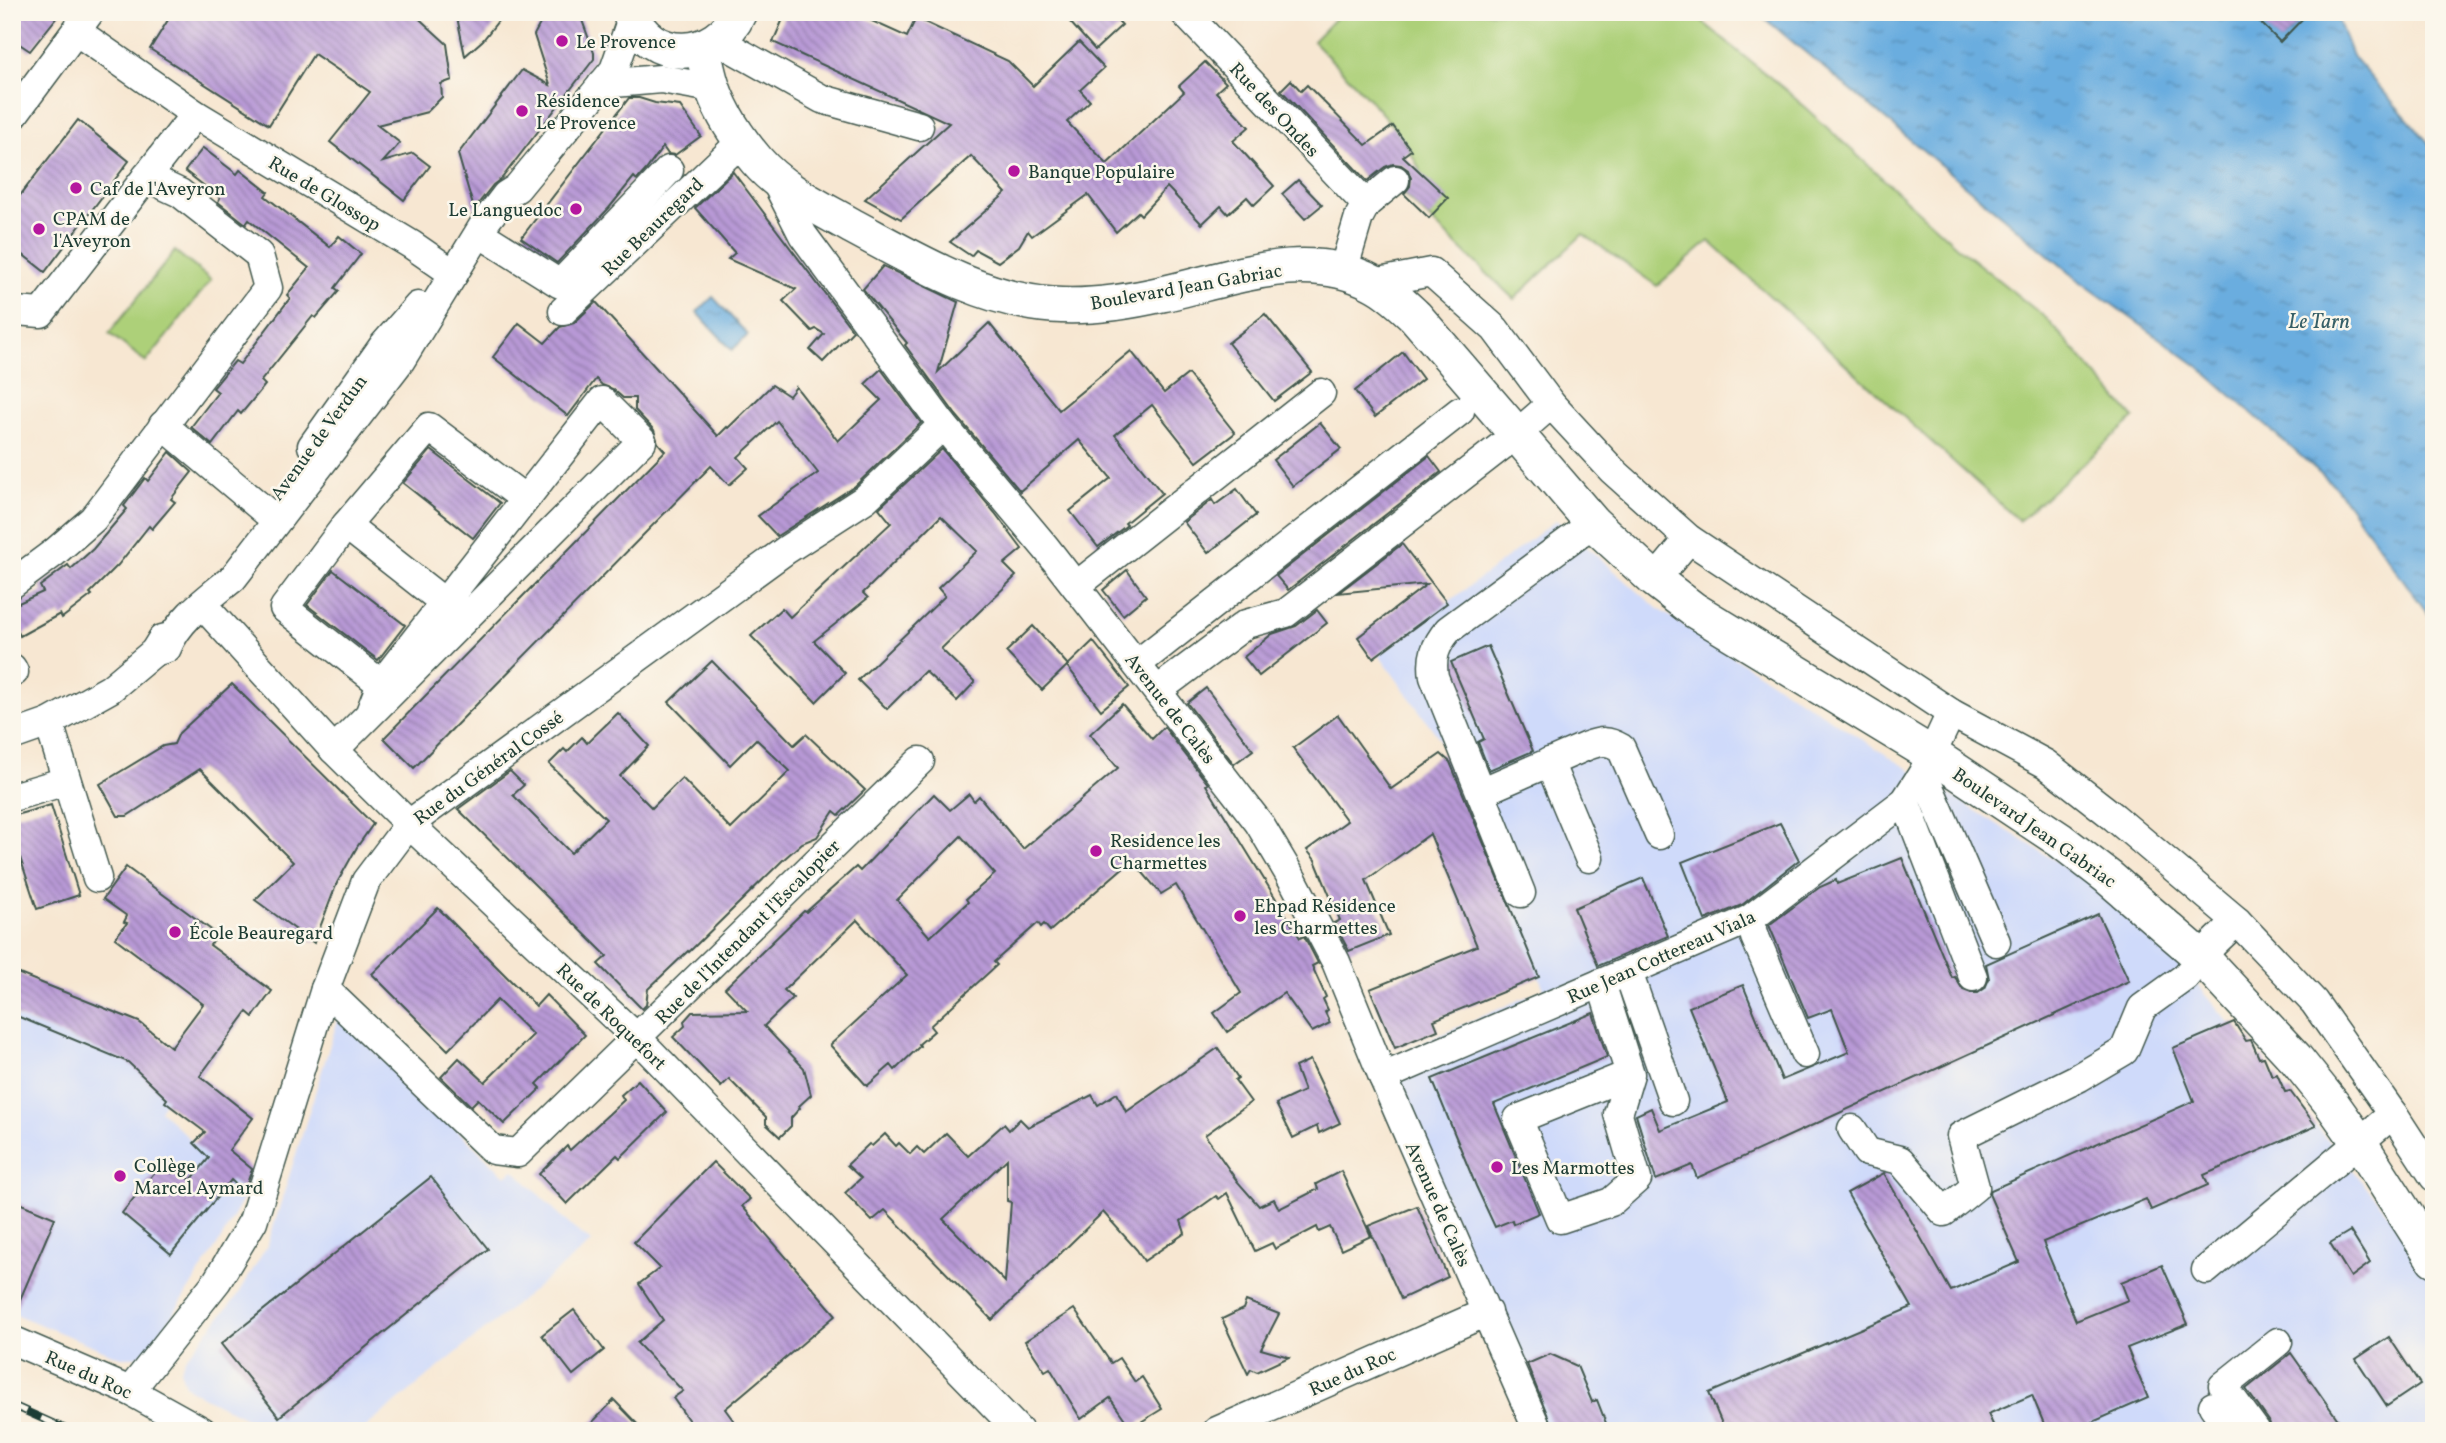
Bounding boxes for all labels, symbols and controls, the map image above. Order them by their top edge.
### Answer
place label: Le Provence [576,30,676,56]
marker: Le Provence [554,33,570,49]
street label: Rue des Ondes [1223,57,1324,164]
place label: Résidence Le Provence [536,89,636,137]
marker: Résidence Le Provence [514,103,530,119]
street label: Rue de Glossop [263,151,385,239]
place label: Banque Populaire [1028,160,1175,186]
marker: Banque Populaire [1006,163,1022,179]
street label: Rue Beauregard [597,172,710,283]
place label: Caf de l'Aveyron [90,177,226,203]
marker: Caf de l'Aveyron [68,180,84,196]
place label: Le Languedoc [448,198,562,224]
marker: Le Languedoc [568,201,584,217]
place label: CPAM de l'Aveyron [53,207,131,255]
marker: CPAM de l'Aveyron [31,221,47,237]
street label: Boulevard Jean Gabriac [1088,258,1284,318]
water label: Le Tarn [2288,308,2350,337]
street label: Avenue de Verdun [265,370,374,506]
street label: Avenue de Calès [1118,648,1221,770]
street label: Rue du Général Cossé [409,705,570,832]
street label: Boulevard Jean Gabriac [1947,762,2121,895]
place label: Residence les Charmettes [1110,829,1221,877]
street label: Rue de l'Intendant l'Escalopier [650,834,847,1031]
marker: Residence les Charmettes [1088,843,1104,859]
place label: Ehpad Résidence les Charmettes [1254,894,1396,942]
street label: Rue Jean Cottereau Viala [1564,905,1760,1011]
marker: Ehpad Résidence les Charmettes [1232,908,1248,924]
place label: École Beauregard [189,921,333,947]
marker: École Beauregard [167,924,183,940]
street label: Rue de Roquefort [550,958,672,1077]
street label: Avenue de Calès [1398,1138,1476,1271]
place label: Collège Marcel Aymard [134,1154,264,1202]
place label: Les Marmottes [1511,1156,1635,1182]
marker: Les Marmottes [1489,1159,1505,1175]
marker: Collège Marcel Aymard [112,1168,128,1184]
street label: Rue du Roc [1305,1342,1401,1404]
street label: Rue du Roc [40,1345,136,1407]

